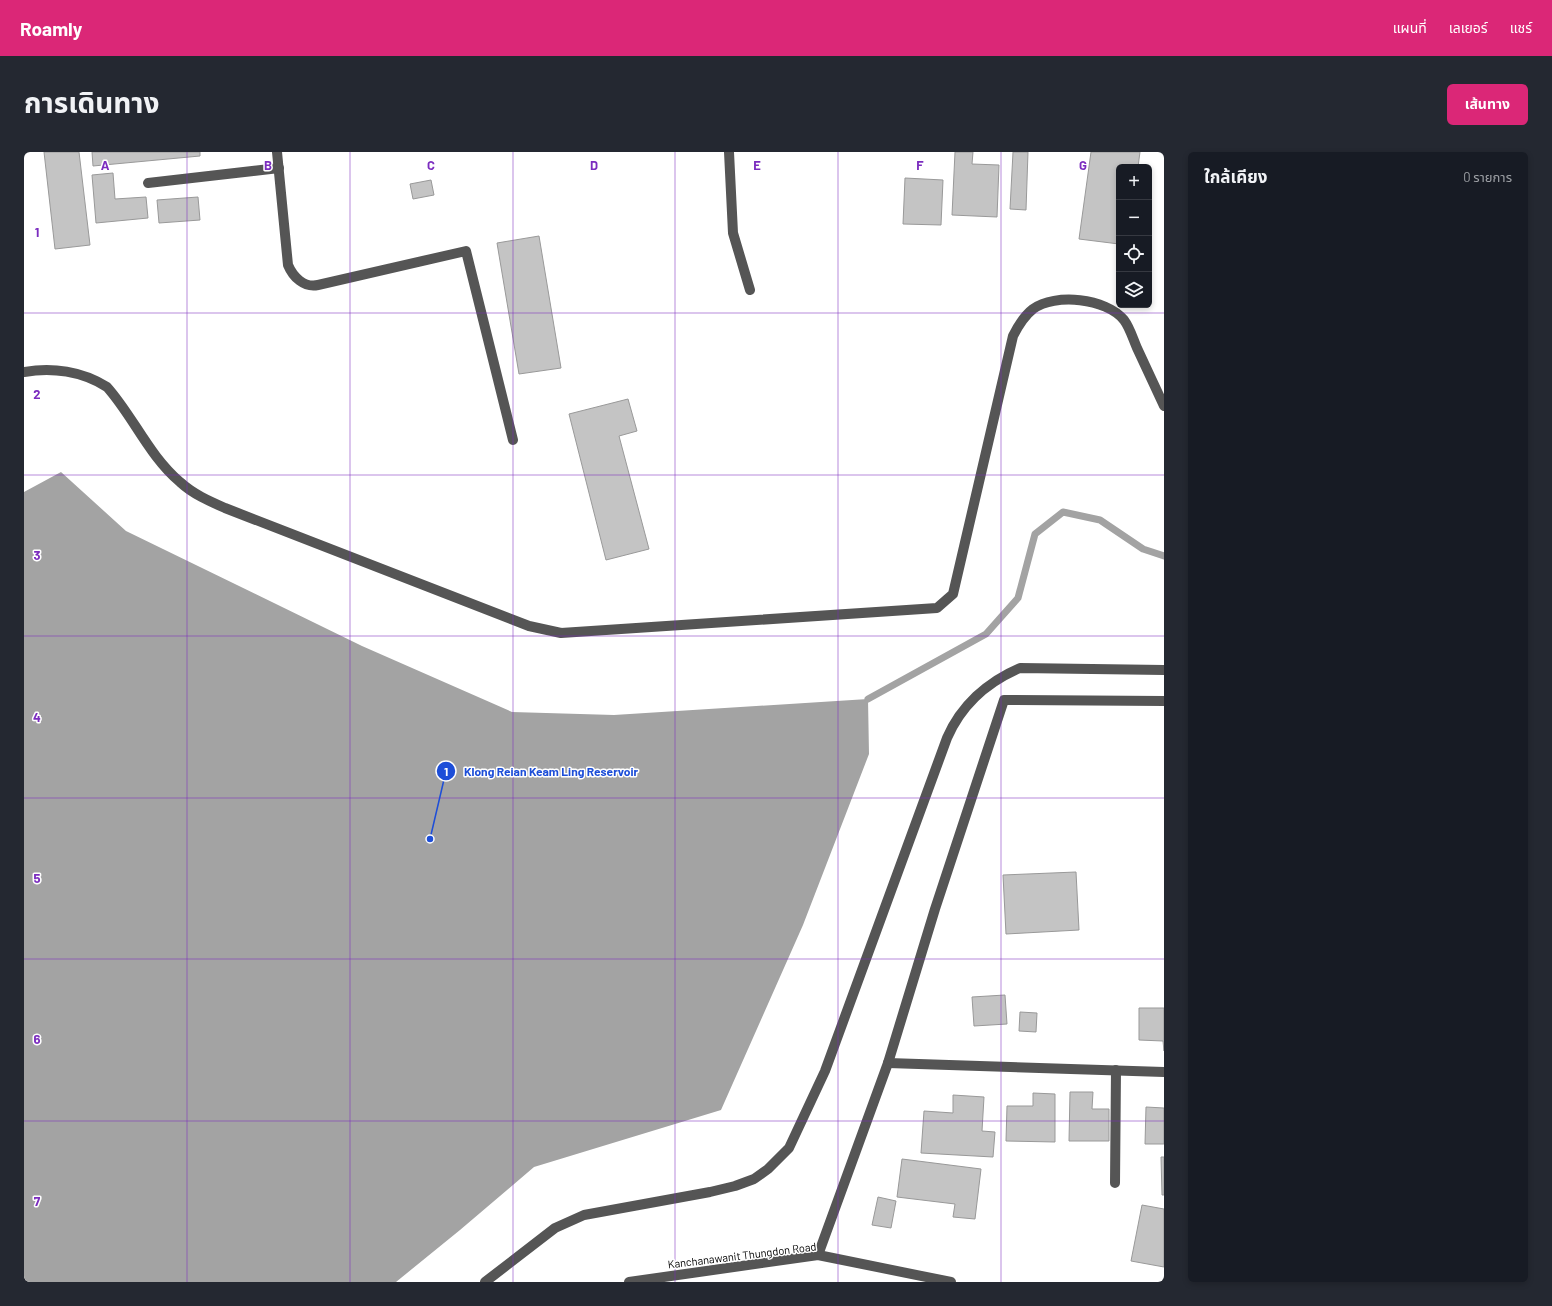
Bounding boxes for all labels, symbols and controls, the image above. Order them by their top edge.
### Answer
text: Roamly [20,17,82,40]
text: แผนที่ [1393,19,1427,36]
text: เลเยอร์ [1449,19,1488,36]
text: แชร์ [1510,19,1532,36]
button: เส้นทาง [1447,84,1528,125]
text: การเดินทาง [24,85,159,119]
text: A [101,157,110,173]
text: B [264,157,272,173]
text: C [427,157,435,173]
text: D [590,157,598,173]
text: E [753,157,761,173]
text: F [916,157,924,173]
text: G [1079,157,1087,173]
map controls [1116,164,1152,308]
button: + [1116,164,1152,200]
text: ใกล้เคียง [1204,166,1267,186]
text: 0 รายการ [1463,169,1512,185]
button: − [1116,200,1152,236]
text: 1 [35,224,39,240]
button: locate [1116,236,1152,272]
button: layers [1116,272,1152,308]
text: 2 [33,386,41,402]
text: 3 [33,547,41,563]
text: 4 [33,709,41,725]
callout: Klong Reian Keam Ling Reservoir [436,759,646,783]
text: 1 [444,764,448,778]
text: Klong Reian Keam Ling Reservoir [464,764,638,778]
text: 5 [33,870,41,886]
text: 6 [34,1031,41,1047]
text: 7 [34,1193,41,1209]
street label: Kanchanawanit Thungdon Road [667,1239,817,1271]

